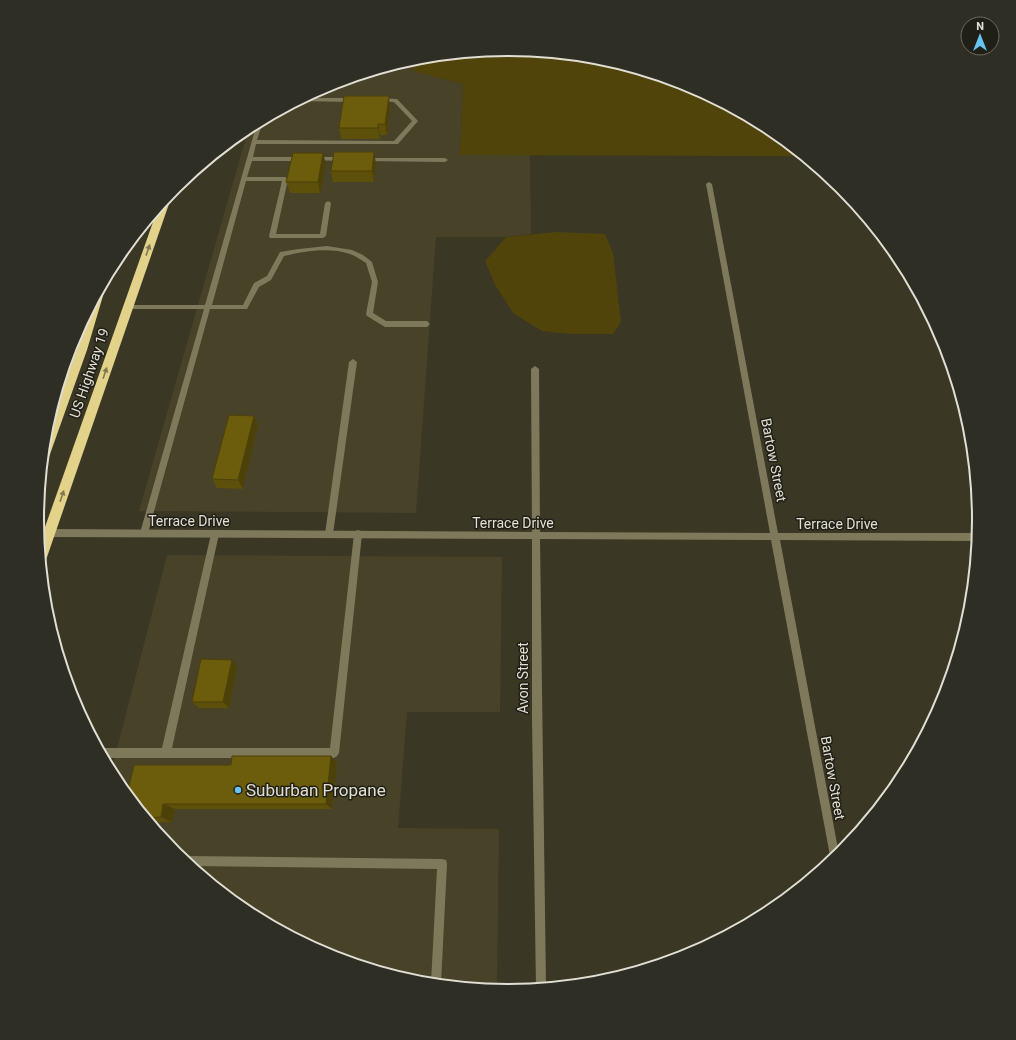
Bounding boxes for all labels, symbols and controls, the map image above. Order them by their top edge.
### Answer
north arrow [960,16,1000,56]
text: N [976,20,984,33]
one-way arrow [145,244,151,256]
street label: US Highway 19 [66,326,112,420]
one-way arrow [102,367,108,379]
street label: Bartow Street [758,417,790,504]
one-way arrow [60,489,66,501]
street label: Terrace Drive [148,513,230,529]
street label: Terrace Drive [472,515,554,531]
street label: Terrace Drive [796,516,878,532]
street label: Avon Street [515,642,531,714]
street label: Bartow Street [818,735,848,822]
place label: Suburban Propane [246,780,386,800]
marker: Suburban Propane [233,785,243,795]

